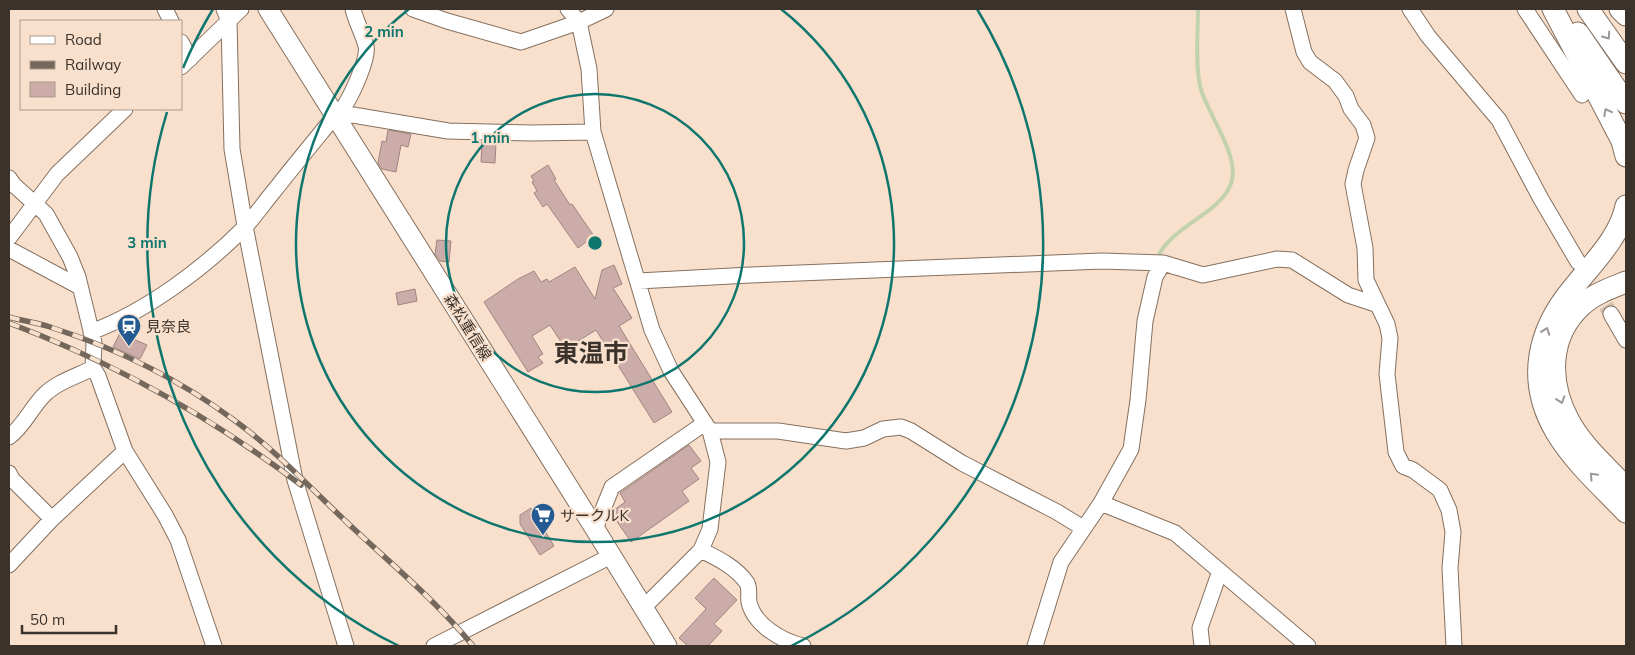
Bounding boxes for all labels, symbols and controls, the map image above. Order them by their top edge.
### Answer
legend [20,20,182,110]
text: 2 min [364,22,404,41]
text: Road [65,30,102,49]
one-way arrow [1601,30,1610,40]
text: Railway [65,55,121,74]
text: Building [65,80,121,99]
one-way arrow [1603,108,1613,117]
text: 1 min [470,128,510,147]
text: 3 min [127,233,167,252]
centre of rings [586,234,604,252]
street label: 森松重信線 [440,290,496,364]
station icon: 見奈良 [116,313,142,347]
place label: 見奈良 [146,317,191,336]
one-way arrow [1540,327,1550,336]
district label: 東温市 [553,337,629,368]
one-way arrow [1555,395,1565,403]
one-way arrow [1590,473,1599,482]
supermarket icon: サークルK [530,502,556,536]
place label: サークルK [560,506,630,525]
scale bar [22,602,116,634]
text: 50 m [30,610,65,629]

